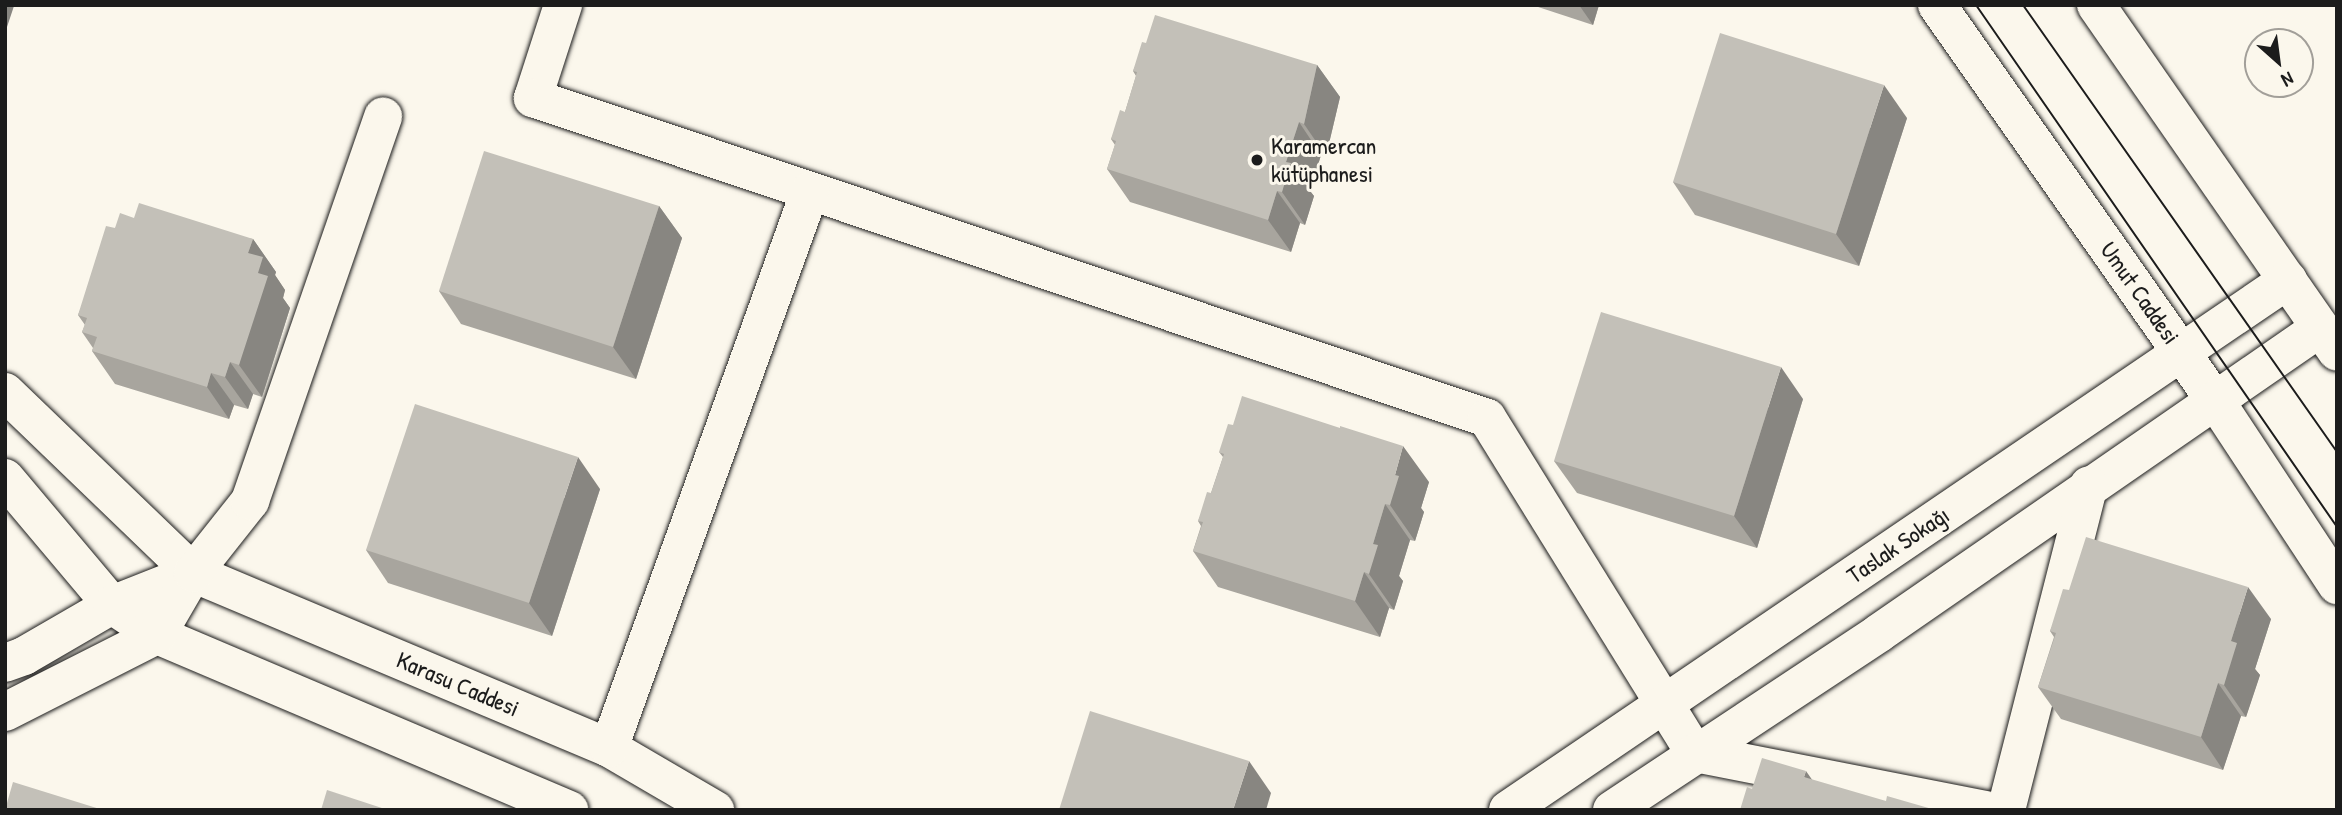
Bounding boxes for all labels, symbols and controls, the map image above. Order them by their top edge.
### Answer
north arrow [2244,28,2314,98]
text: N [2277,66,2298,94]
place label: Karamercan kütüphanesi [1271,132,1376,188]
marker: Karamercan kütüphanesi [1249,152,1265,168]
street label: Umut Caddesi [2094,236,2186,350]
street label: Taslak Sokağı [1841,500,1955,590]
street label: Karasu Caddesi [392,645,524,723]

